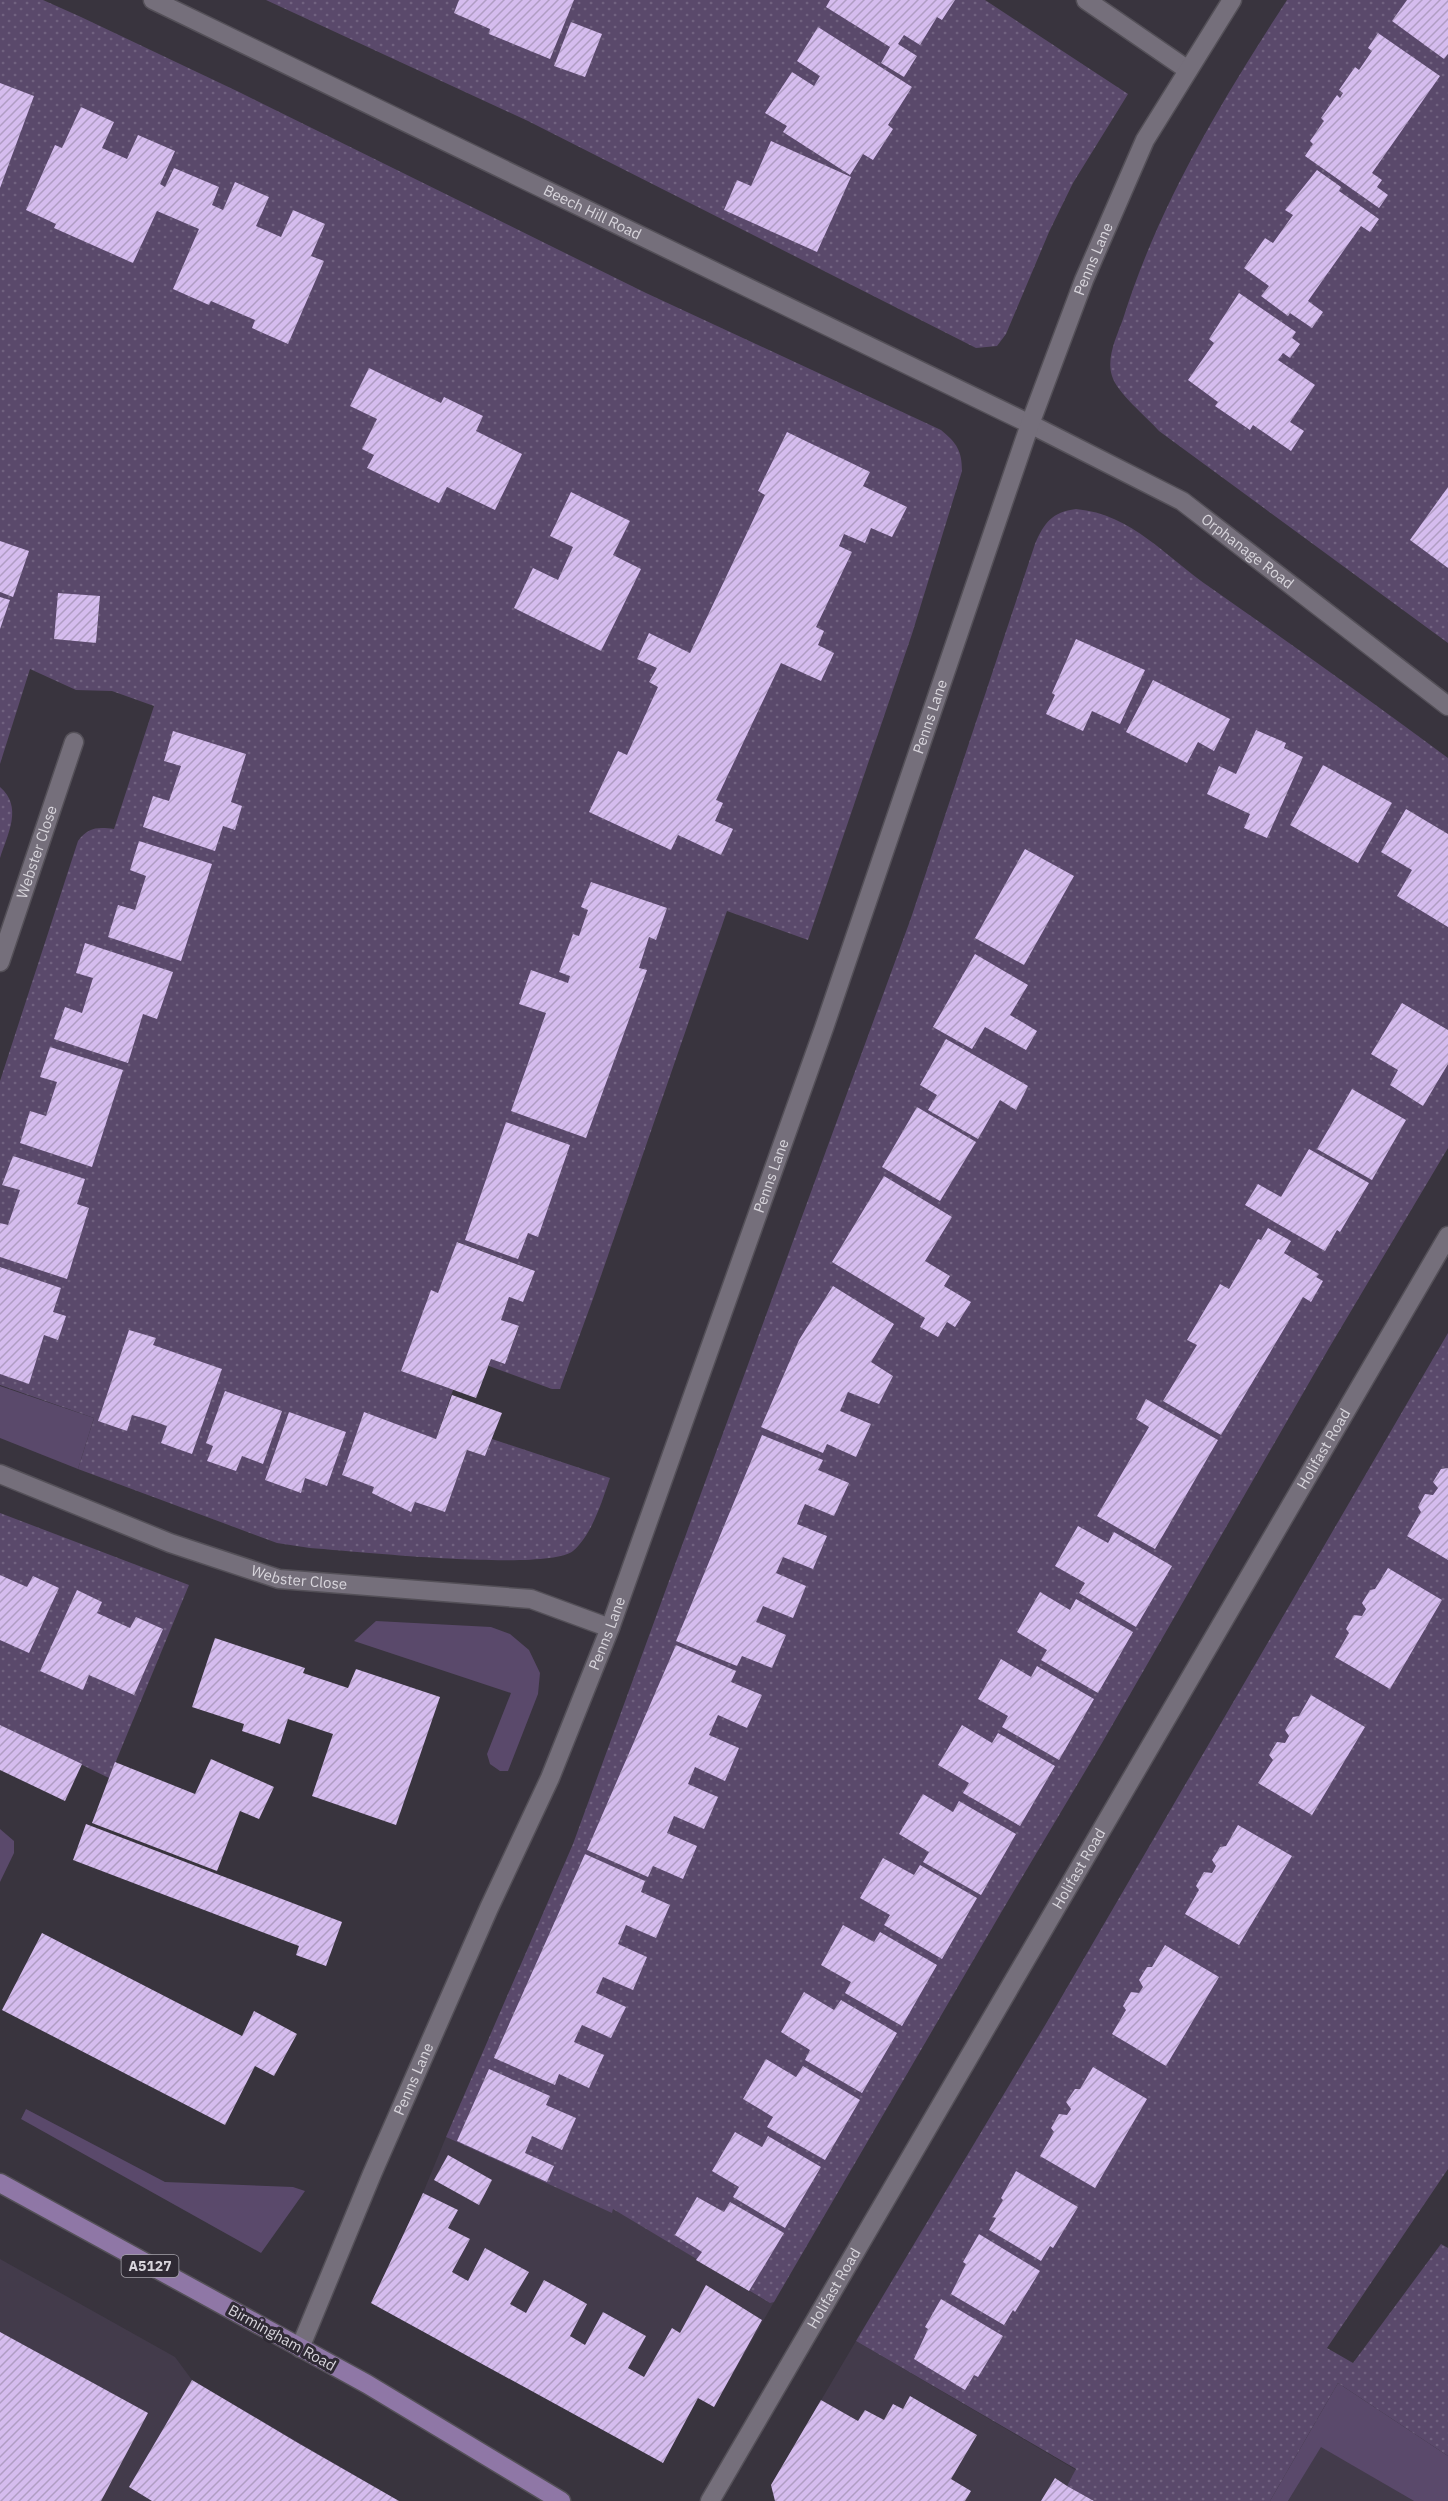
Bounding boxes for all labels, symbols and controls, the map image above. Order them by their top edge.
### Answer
street label: Beech Hill Road [541,180,645,244]
street label: Penns Lane [1069,220,1117,298]
street label: Orphanage Road [1197,509,1298,593]
street label: Penns Lane [908,677,951,756]
street label: Webster Close [12,803,61,901]
street label: Penns Lane [749,1136,793,1215]
street label: Holifast Road [1292,1405,1354,1492]
street label: Webster Close [249,1560,348,1593]
street label: Penns Lane [584,1594,629,1673]
street label: Holifast Road [1047,1825,1109,1912]
street label: Penns Lane [389,2040,438,2118]
street label: Holifast Road [803,2244,864,2332]
road number: A5127 [122,2255,178,2277]
street label: Birmingham Road [225,2300,339,2375]

